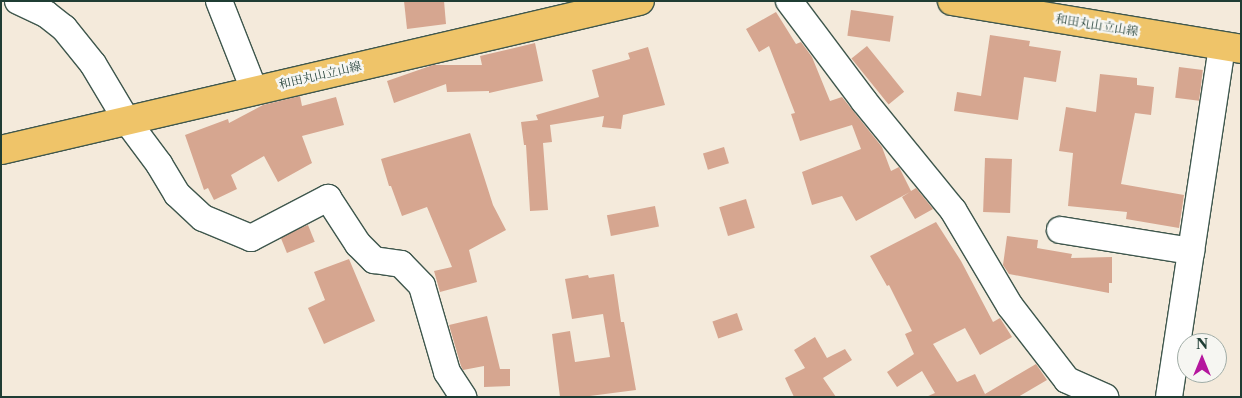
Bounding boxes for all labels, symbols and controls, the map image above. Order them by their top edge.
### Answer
street label: 和田丸山立山線 [1054,11,1140,39]
street label: 和田丸山立山線 [277,59,363,91]
north arrow [1177,333,1227,383]
text: N [1196,335,1208,353]

